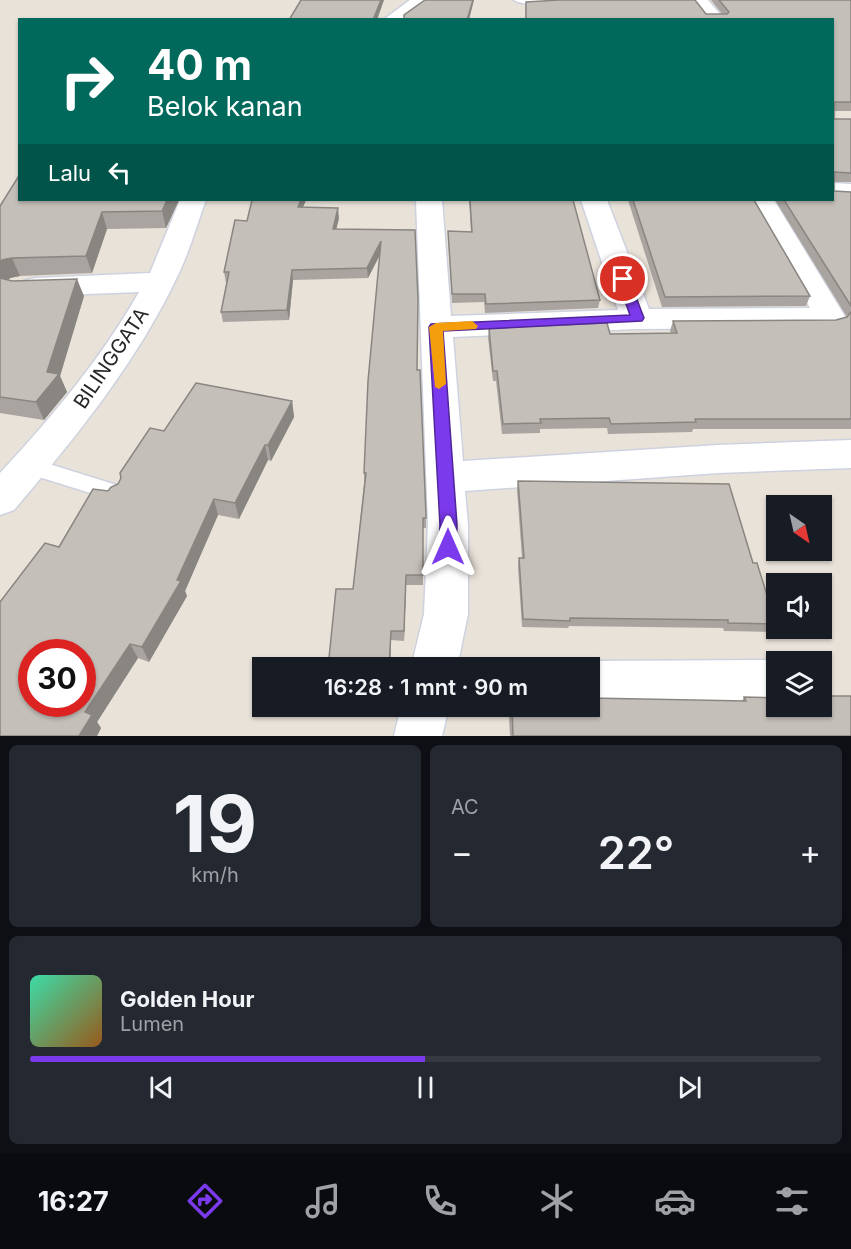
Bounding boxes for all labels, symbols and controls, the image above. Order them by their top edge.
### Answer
text: 40 m [147,39,252,90]
icon: right [48,42,126,120]
text: Belok kanan [147,90,303,123]
icon: left [103,156,136,189]
text: Lalu [48,160,91,186]
pin [597,253,648,304]
icon: arrive [606,262,639,295]
street label: BILINGGATA [68,303,154,413]
north arrow [766,495,832,561]
map controls [766,495,832,717]
position arrow [416,515,480,579]
button: sound [766,573,832,639]
speed limit sign: 30 [18,639,96,717]
button: layers [766,651,832,717]
text: 16:28 · 1 mnt · 90 m [324,674,528,700]
text: 19 [173,776,257,871]
text: AC [451,795,479,819]
text: 22° [598,825,674,880]
text: − [451,832,473,872]
text: + [799,832,821,872]
text: km/h [191,863,239,887]
text: Golden Hour [120,986,254,1012]
text: Lumen [120,1012,184,1036]
icon: previous [145,1071,178,1104]
icon: pause [409,1071,442,1104]
icon: next [673,1071,706,1104]
icon: directions [184,1180,226,1222]
icon: music [302,1180,344,1222]
icon: phone [419,1180,461,1222]
icon: climate [536,1180,578,1222]
icon: car [654,1180,696,1222]
icon: filters [771,1180,813,1222]
text: 16:27 [38,1185,109,1218]

